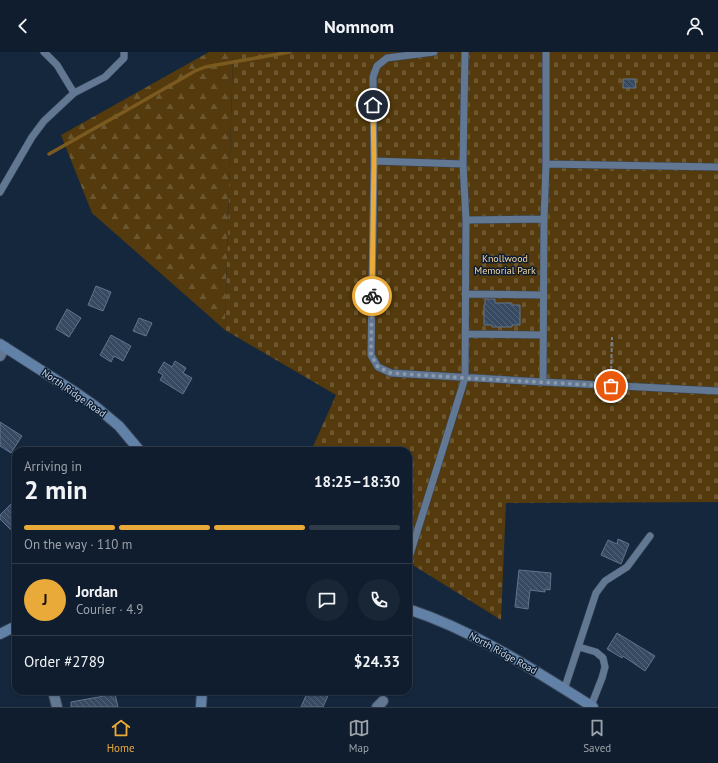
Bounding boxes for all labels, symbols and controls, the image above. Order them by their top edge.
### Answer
icon: back [12,15,34,37]
text: Nomnom [324,15,394,38]
icon: person [684,15,706,37]
pin [356,88,390,122]
icon: home [362,94,384,116]
park label: Knollwood Memorial Park [474,252,536,277]
courier [352,276,392,316]
icon: bike [361,285,383,307]
street label: North Ridge Road [39,366,109,420]
pin [594,369,628,403]
icon: bag [600,375,622,397]
text: Arriving in [24,458,82,475]
text: 18:25–18:30 [314,472,400,491]
text: 2 min [24,473,87,506]
text: On the way · 110 m [24,536,132,553]
button: chat [306,579,348,621]
button: phone [358,579,400,621]
text: Jordan [76,582,118,601]
text: J [42,590,48,609]
text: Courier · 4.9 [76,601,143,618]
street label: North Ridge Road [467,629,539,677]
text: Order #2789 [24,652,105,671]
text: $24.33 [354,652,400,671]
tab: Home [107,717,135,755]
tab: Map [348,717,370,755]
tab: Saved [583,717,611,755]

